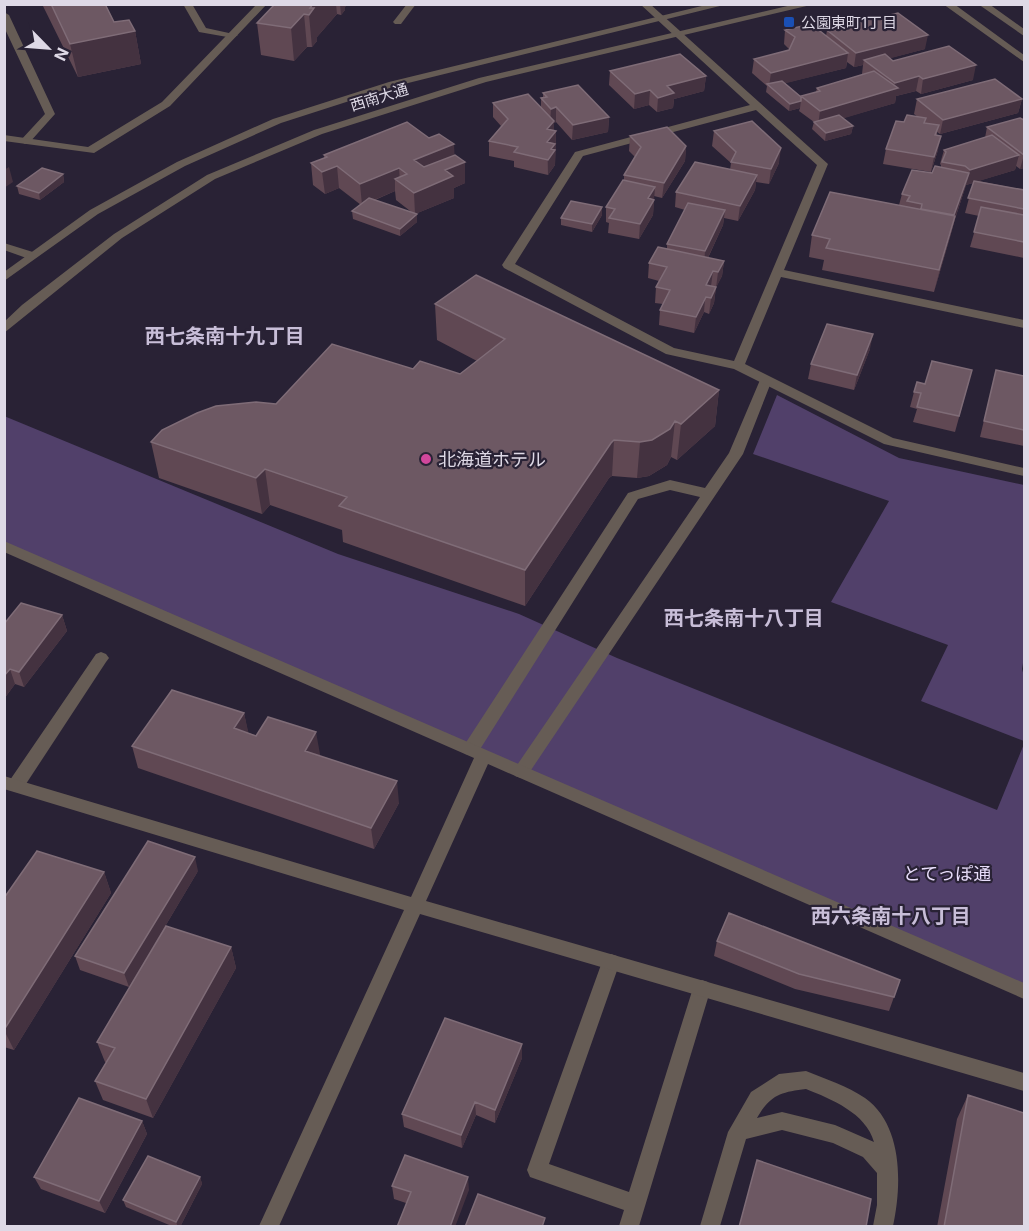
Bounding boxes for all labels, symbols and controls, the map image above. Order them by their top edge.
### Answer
place label: 公園東町1丁目 [801,13,897,32]
marker: 公園東町1丁目 [782,15,796,29]
north arrow [18,18,78,78]
text: N [50,45,73,64]
street label: 西南大通 [348,79,410,115]
district label: 西七条南十九丁目 [145,324,305,348]
place label: 北海道ホテル [438,449,546,470]
marker: 北海道ホテル [419,452,433,466]
district label: 西七条南十八丁目 [664,606,824,630]
park label: とてっぽ通 [903,863,991,884]
district label: 西六条南十八丁目 [811,904,971,928]

